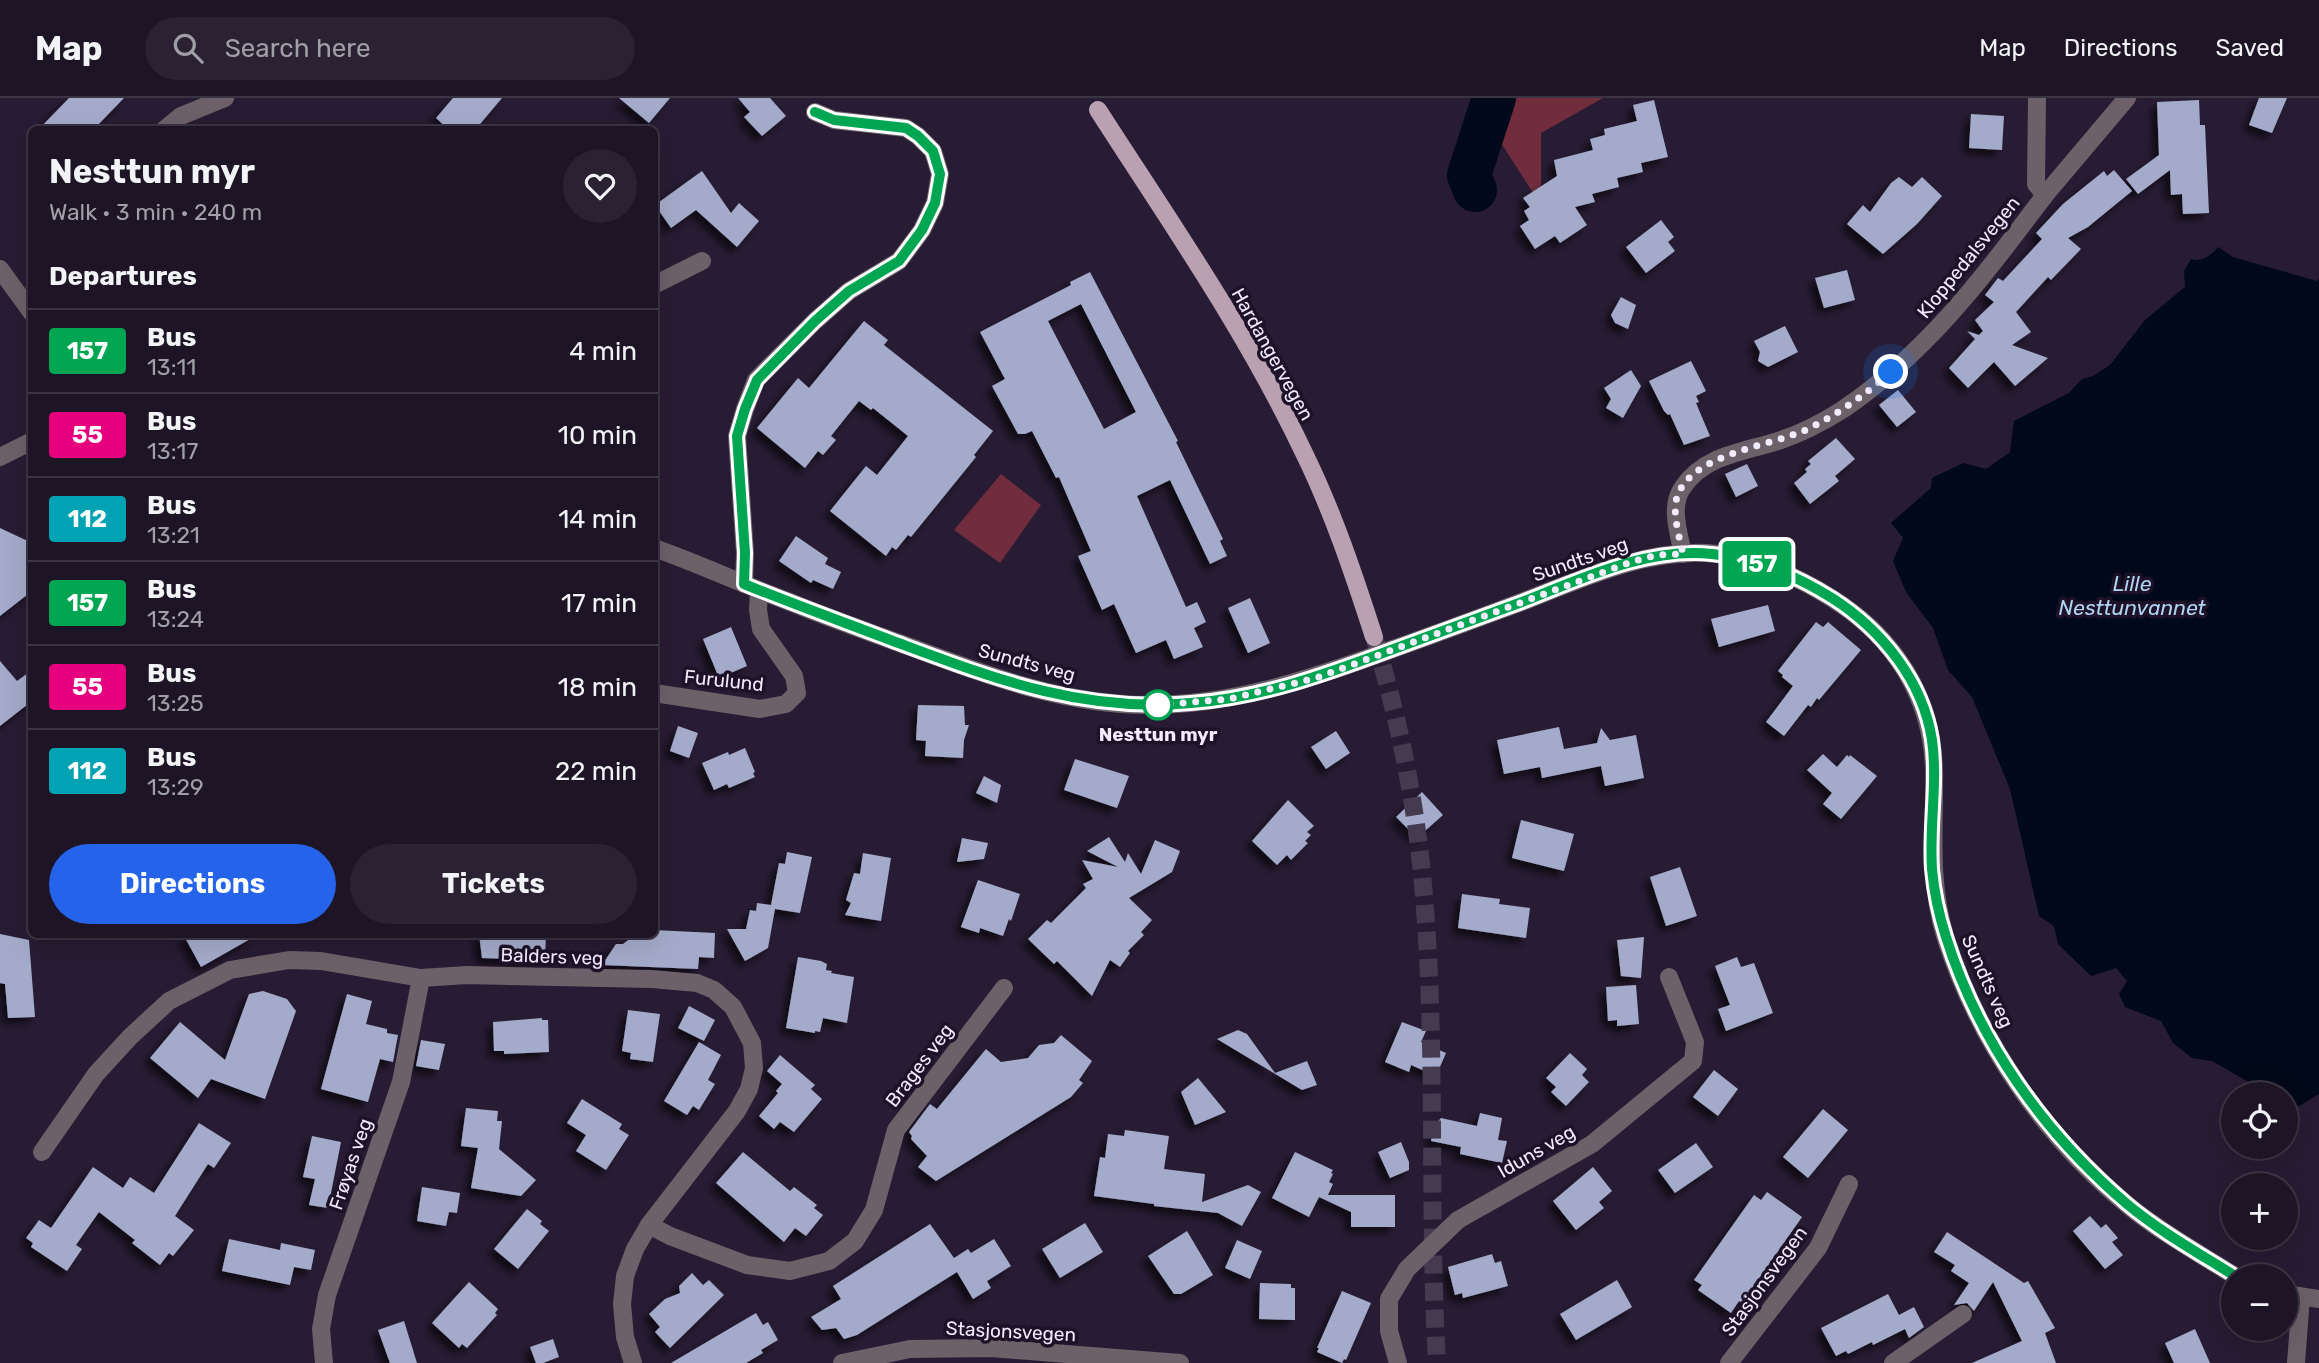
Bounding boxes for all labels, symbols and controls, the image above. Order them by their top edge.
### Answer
search box [145,17,635,80]
text: Map [35,29,103,68]
icon: search [169,29,207,67]
text: Search here [225,33,370,64]
text: Map [1979,34,2026,62]
text: Directions [2064,34,2177,62]
text: Saved [2215,34,2284,62]
button: heart [563,149,637,223]
text: Nesttun myr [49,152,255,191]
street label: Kloppedalsvegen [1912,192,2025,323]
text: Walk · 3 min · 240 m [49,198,262,226]
text: Departures [49,261,197,292]
street label: Hardangervegen [1227,284,1318,424]
text: Bus [147,322,196,353]
text: 4 min [569,336,637,367]
text: 157 [67,337,108,365]
text: 13:11 [147,353,196,381]
your location [1873,354,1908,389]
text: Bus [147,406,196,437]
text: 10 min [558,420,637,451]
text: 55 [72,421,103,449]
text: 13:17 [147,437,198,465]
text: Bus [147,490,196,521]
text: 14 min [558,504,637,535]
text: 112 [68,505,107,533]
text: 13:21 [147,521,200,549]
street label: Sundts veg [1529,532,1631,587]
line badge: 157 [1717,541,1797,587]
text: 157 [1736,550,1778,578]
water label: Lille Nesttunvannet [2058,571,2207,620]
text: Bus [147,574,196,605]
text: 17 min [561,588,637,619]
text: 157 [67,589,108,617]
text: 13:24 [147,605,204,633]
street label: Sundts veg [976,638,1078,686]
text: Bus [147,658,196,689]
street label: Furulund [683,665,765,696]
text: 18 min [558,672,637,703]
text: 55 [72,673,103,701]
text: 13:25 [147,689,204,717]
marker: Nesttun myr [1143,690,1173,720]
place label: Nesttun myr [1099,723,1218,746]
text: Bus [147,742,196,773]
text: 22 min [555,756,637,787]
text: 112 [68,757,107,785]
text: 13:29 [147,773,204,801]
button: Directions [49,844,336,924]
button: Tickets [350,844,637,924]
street label: Sundts veg [1957,931,2018,1031]
street label: Balders veg [500,943,604,970]
street label: Brages veg [881,1019,958,1111]
map controls [2221,1082,2298,1341]
button: locate [2221,1082,2298,1159]
street label: Frøyas veg [324,1116,377,1213]
street label: Iduns veg [1493,1120,1579,1183]
button: + [2221,1173,2298,1250]
street label: Stasjonsvegen [1717,1222,1812,1341]
button: − [2221,1264,2298,1341]
street label: Stasjonsvegen [945,1317,1077,1346]

